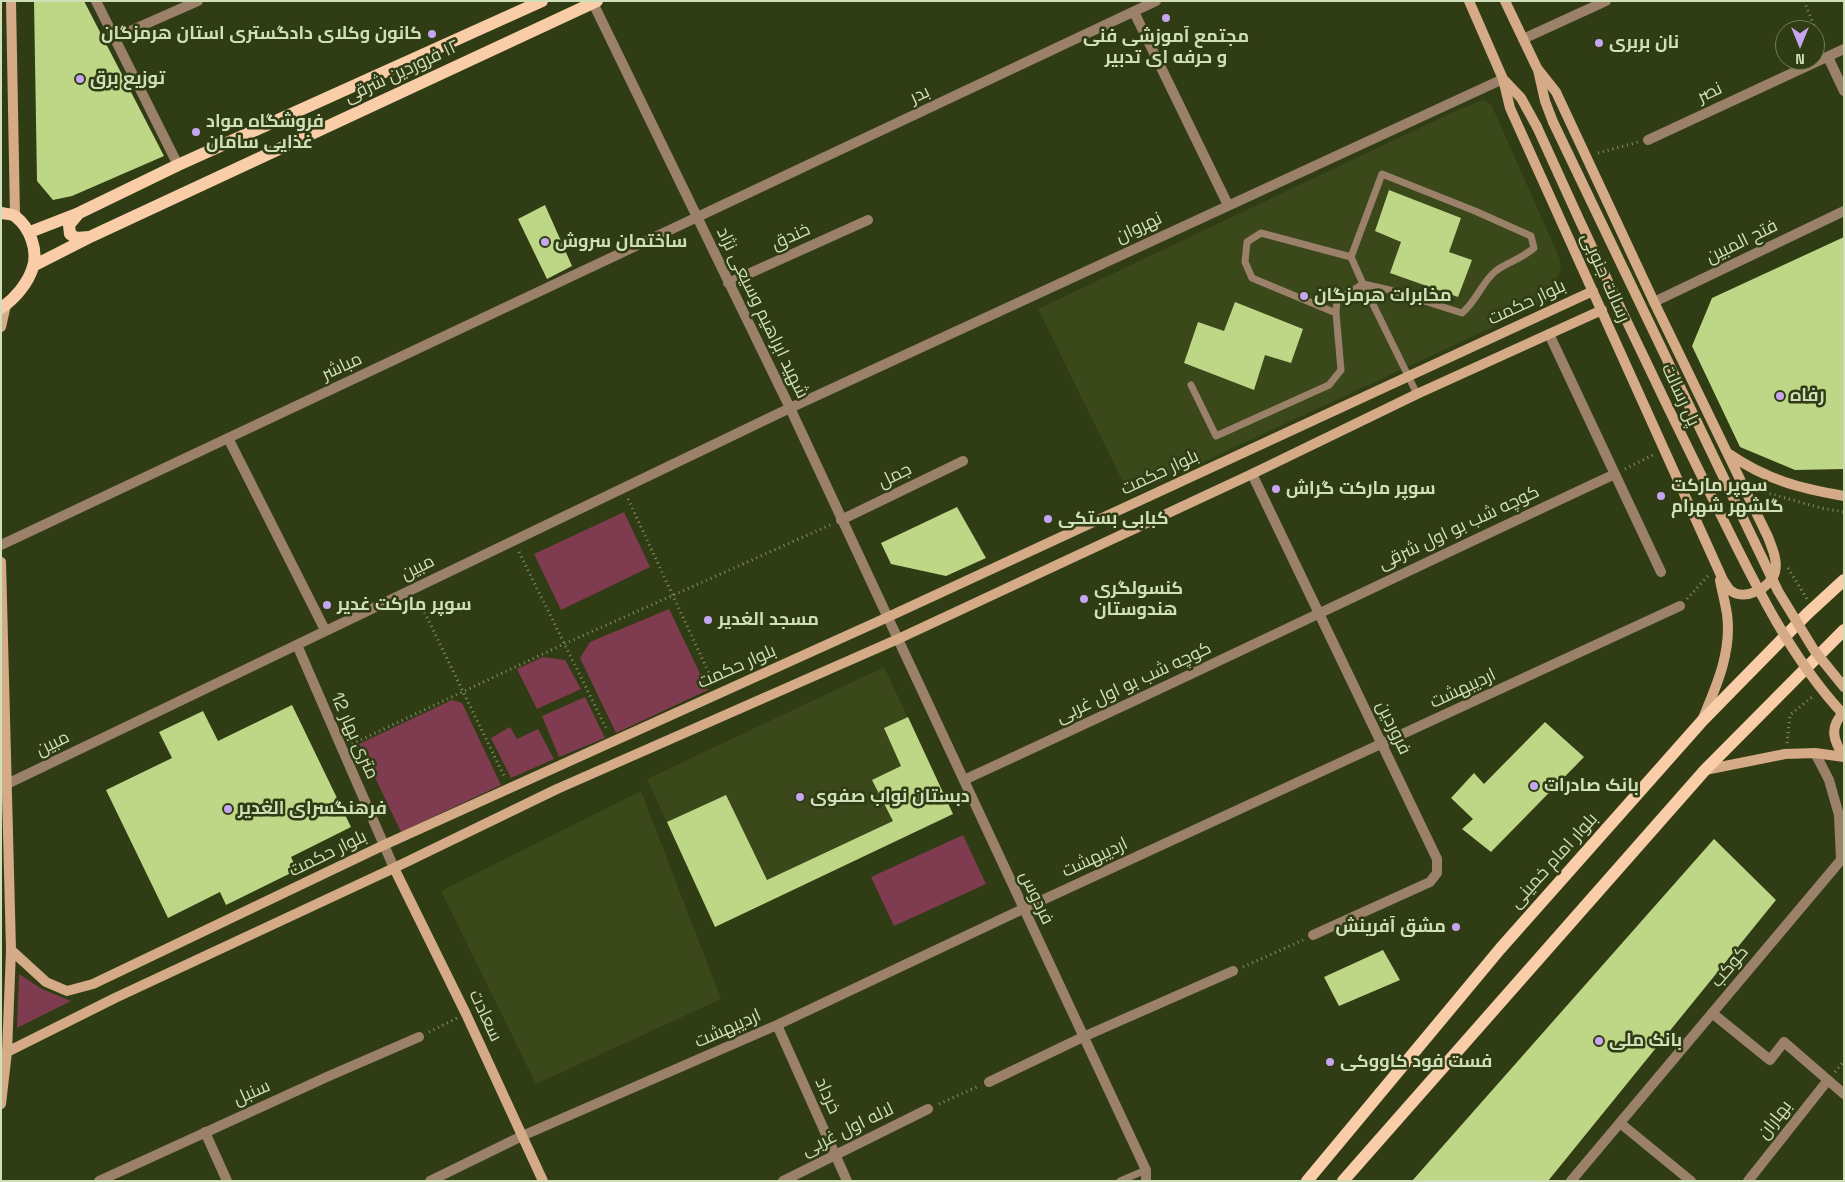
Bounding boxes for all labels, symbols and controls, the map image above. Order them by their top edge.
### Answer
marker: مجتمع آموزشی فنی و حرفه ای تدبیر [1160,12,1172,24]
north arrow [1775,20,1825,70]
place label: کانون وکلای دادگستری استان هرمزگان [101,23,422,45]
place label: مجتمع آموزشی فنی و حرفه ای تدبیر [1083,26,1249,68]
marker: کانون وکلای دادگستری استان هرمزگان [426,28,438,40]
place label: نان بربری [1609,32,1679,54]
street label: ١٢ فروردین شرقی [341,36,463,108]
marker: نان بربری [1593,37,1605,49]
text: N [1795,50,1805,68]
place label: توزیع برق [90,68,165,90]
marker: توزیع برق [74,73,86,85]
street label: نصر [1694,78,1726,108]
street label: بدر [907,81,933,109]
place label: فروشگاه مواد غذایی سامان [206,111,324,154]
marker: فروشگاه مواد غذایی سامان [190,126,202,138]
street label: نهروان [1112,208,1166,248]
street label: فتح المبین [1703,215,1781,269]
street label: خندق [768,219,814,255]
street label: شهید ابراهیم وسیعی نژاد [711,224,813,402]
street label: رسالت جنوبی [1576,230,1634,326]
place label: ساختمان سروش [555,231,687,253]
marker: ساختمان سروش [539,236,551,248]
street label: بلوار حکمت [1485,276,1569,330]
place label: مخابرات هرمزگان [1314,285,1452,307]
marker: مخابرات هرمزگان [1298,290,1310,302]
street label: مباشر [318,348,366,386]
street label: پل رسالت [1656,360,1704,430]
place label: رفاه [1790,385,1825,407]
marker: رفاه [1774,390,1786,402]
street label: بلوار حکمت [1118,446,1202,500]
street label: جمل [875,459,915,493]
place label: سوپر مارکت گلشهر شهرام [1671,475,1784,518]
place label: سوپر مارکت گراش [1286,478,1436,500]
street label: کوچه شب بو اول شرقی [1375,481,1543,575]
marker: سوپر مارکت گراش [1270,483,1282,495]
marker: سوپر مارکت گلشهر شهرام [1655,490,1667,502]
place label: کبابی بستکی [1058,508,1169,530]
marker: کبابی بستکی [1042,513,1054,525]
street label: مبین [398,551,438,585]
place label: کنسولگری هندوستان [1094,578,1183,620]
marker: کنسولگری هندوستان [1078,593,1090,605]
place label: سوپر مارکت غدیر [337,594,472,616]
marker: سوپر مارکت غدیر [321,599,333,611]
place label: مسجد الغدیر [718,609,819,631]
marker: مسجد الغدیر [702,614,714,626]
street label: کوچه شب بو اول غربی [1053,638,1215,728]
street label: بلوار حکمت [694,640,780,694]
street label: اردیبهشت [1427,664,1499,714]
street label: 12 متری بهار [325,689,383,783]
street label: فروردین [1371,698,1415,758]
street label: مبین [33,727,73,761]
place label: بانک صادرات [1544,775,1639,797]
marker: بانک صادرات [1528,780,1540,792]
place label: دبستان نواب صفوی [810,786,970,808]
marker: دبستان نواب صفوی [794,791,806,803]
place label: فرهنگسرای الغدیر [238,798,387,820]
marker: فرهنگسرای الغدیر [222,803,234,815]
street label: بلوار امام خمینی [1505,809,1603,913]
street label: بلوار حکمت [286,826,370,882]
street label: اردیبهشت [1059,833,1131,883]
street label: فردوس [1014,868,1058,928]
place label: مشق آفرینش [1335,916,1446,938]
marker: مشق آفرینش [1450,921,1462,933]
street label: کوکب [1706,942,1754,992]
street label: سعادت [464,987,506,1045]
street label: اردیبهشت [691,1005,765,1053]
place label: بانک ملی [1609,1030,1682,1052]
marker: بانک ملی [1593,1035,1605,1047]
place label: فست فود کاووکی [1340,1051,1492,1073]
marker: فست فود کاووکی [1324,1056,1336,1068]
street label: خرداد [809,1074,845,1118]
street label: سنبل [230,1075,274,1111]
street label: بهاران [1753,1096,1797,1144]
street label: لاله اول غربی [799,1098,897,1162]

